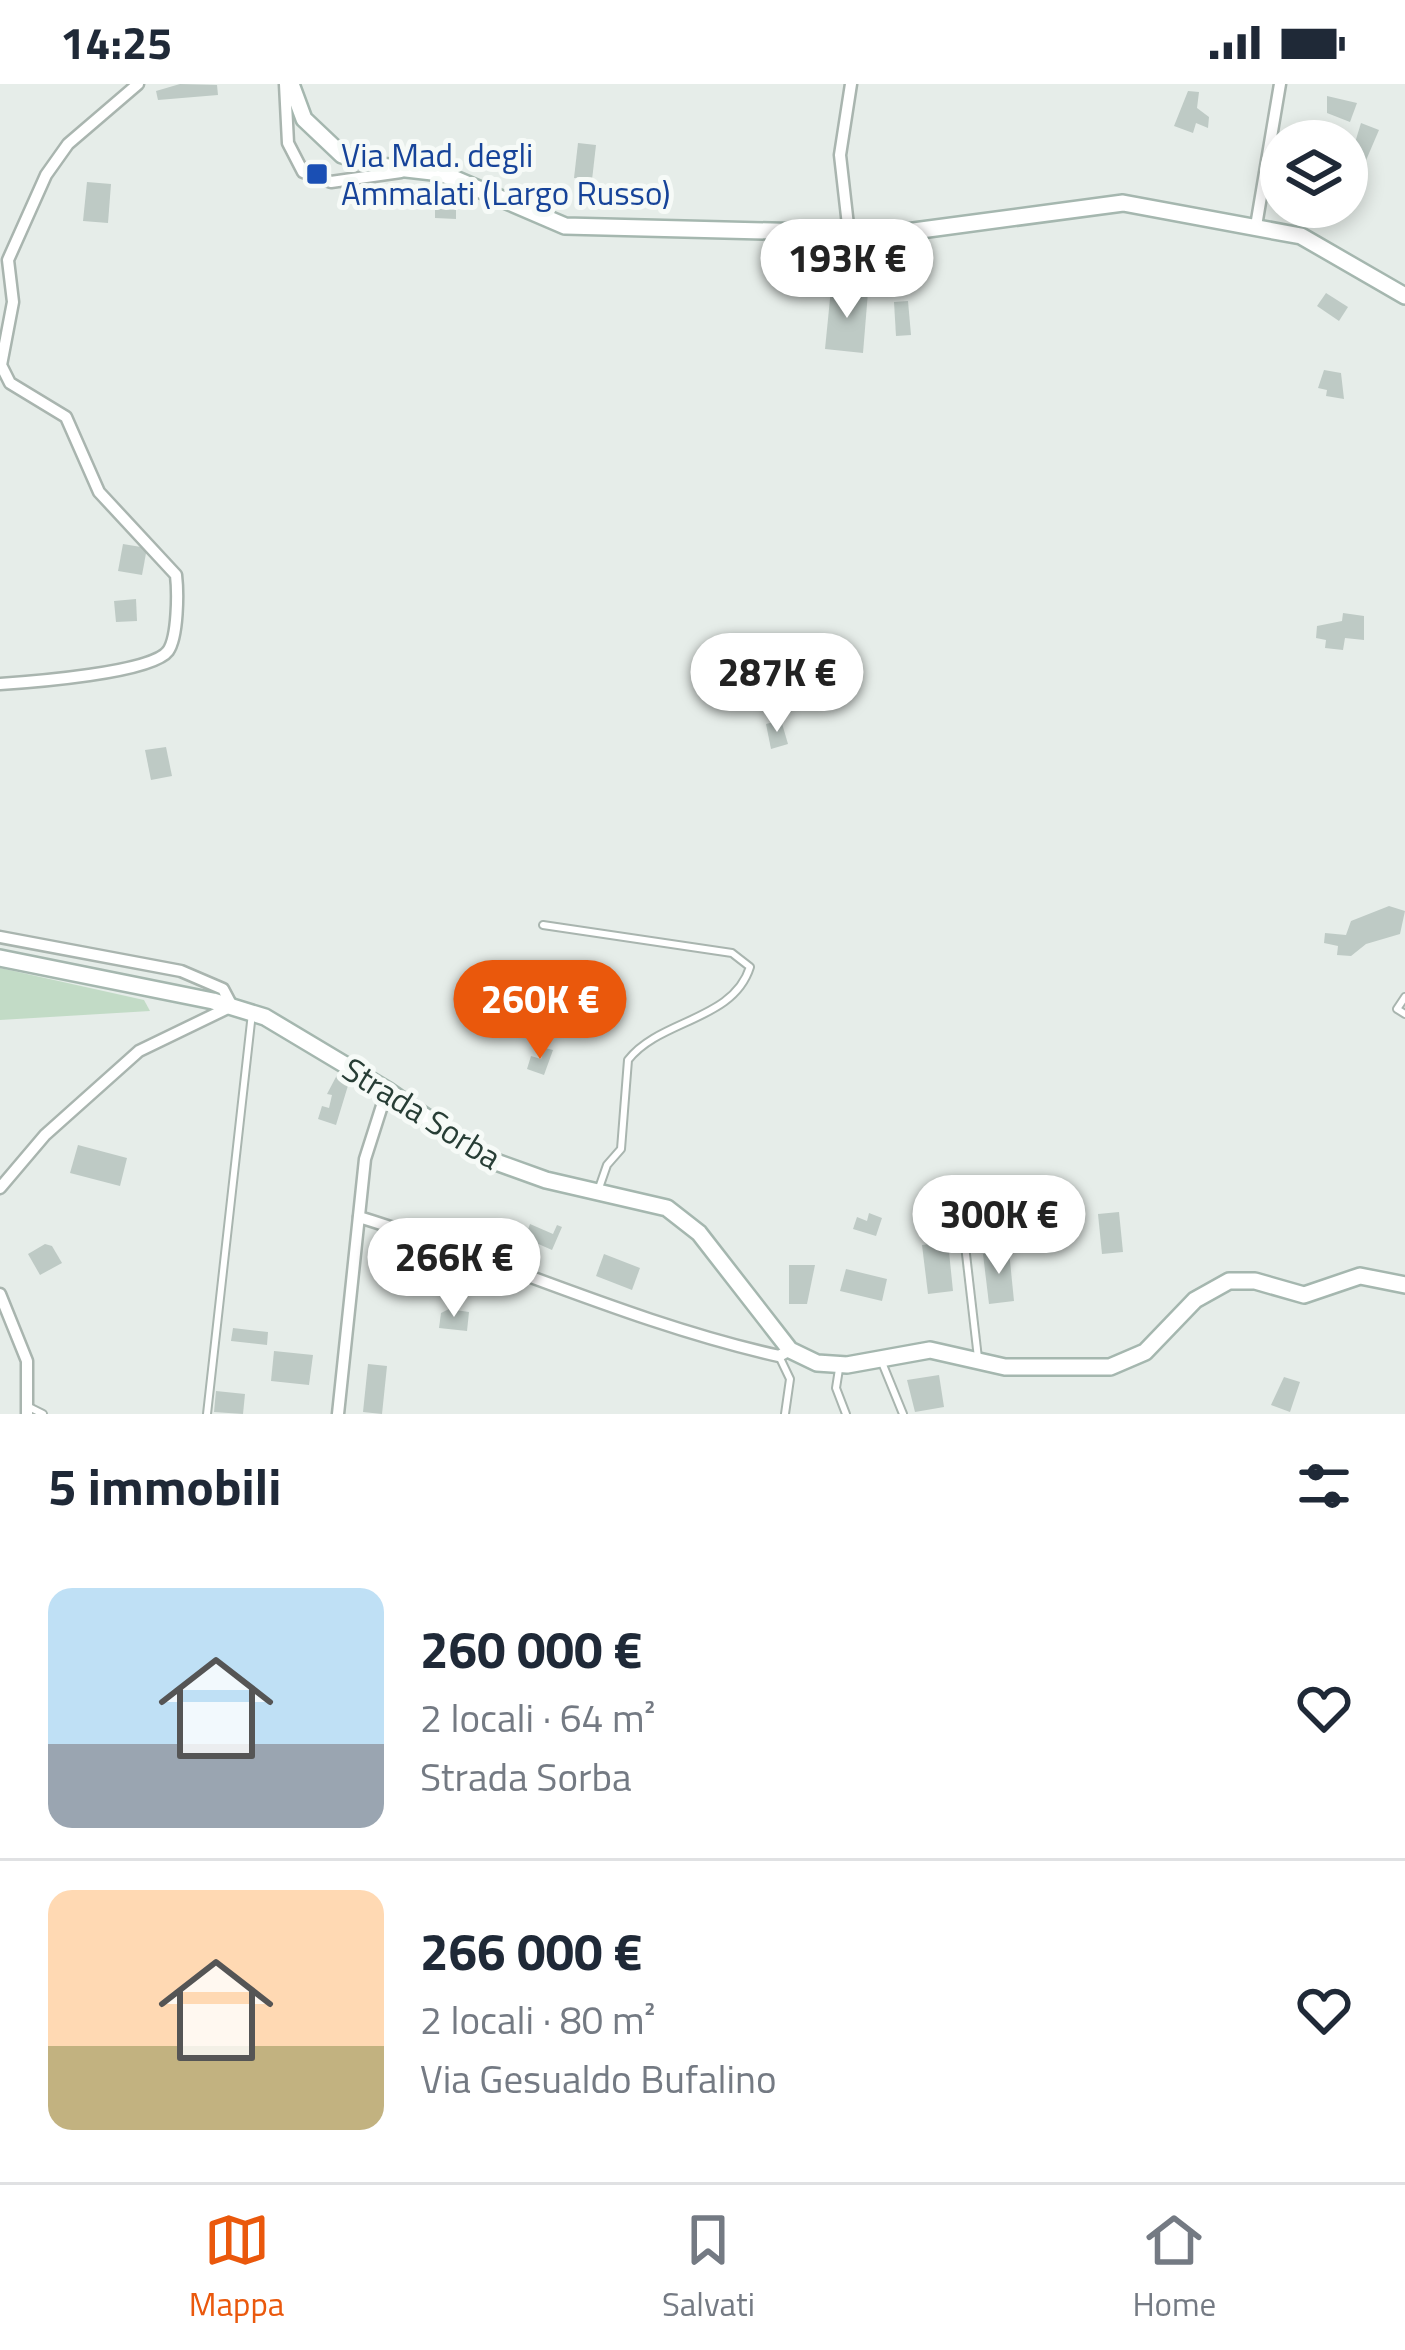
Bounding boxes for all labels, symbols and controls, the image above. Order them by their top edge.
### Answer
text: 14:25 [60,8,172,76]
map controls [1260,120,1368,228]
button: layers [1260,120,1368,228]
place label: Via Mad. degli Ammalati (Largo Russo) [341,130,670,218]
marker: Via Mad. degli Ammalati (Largo Russo) [304,161,330,187]
pin: 193K € [749,219,945,321]
text: 193K € [787,228,907,287]
pin: 287K € [679,633,875,735]
text: 287K € [717,642,837,701]
pin: 260K € [442,960,638,1062]
text: 260K € [480,969,600,1028]
street label: Strada Sorba [333,1044,511,1182]
pin: 300K € [901,1175,1097,1277]
text: 300K € [939,1184,1059,1243]
pin: 266K € [356,1218,552,1320]
text: 266K € [394,1227,514,1286]
text: 5 immobili [48,1447,281,1525]
icon: filters [1291,1453,1357,1519]
text: 260 000 € [420,1610,642,1688]
icon: home [144,1636,288,1780]
icon: heart [1291,1675,1357,1741]
text: 2 locali · 64 m² [420,1688,656,1747]
text: Strada Sorba [420,1747,632,1806]
text: 266 000 € [420,1912,642,1990]
icon: home [144,1938,288,2082]
icon: heart [1291,1977,1357,2043]
text: 2 locali · 80 m² [420,1990,656,2049]
text: Via Gesualdo Bufalino [420,2049,777,2108]
tab: Mappa [189,2207,284,2329]
tab: Salvati [662,2207,755,2329]
tab: Home [1132,2207,1216,2329]

